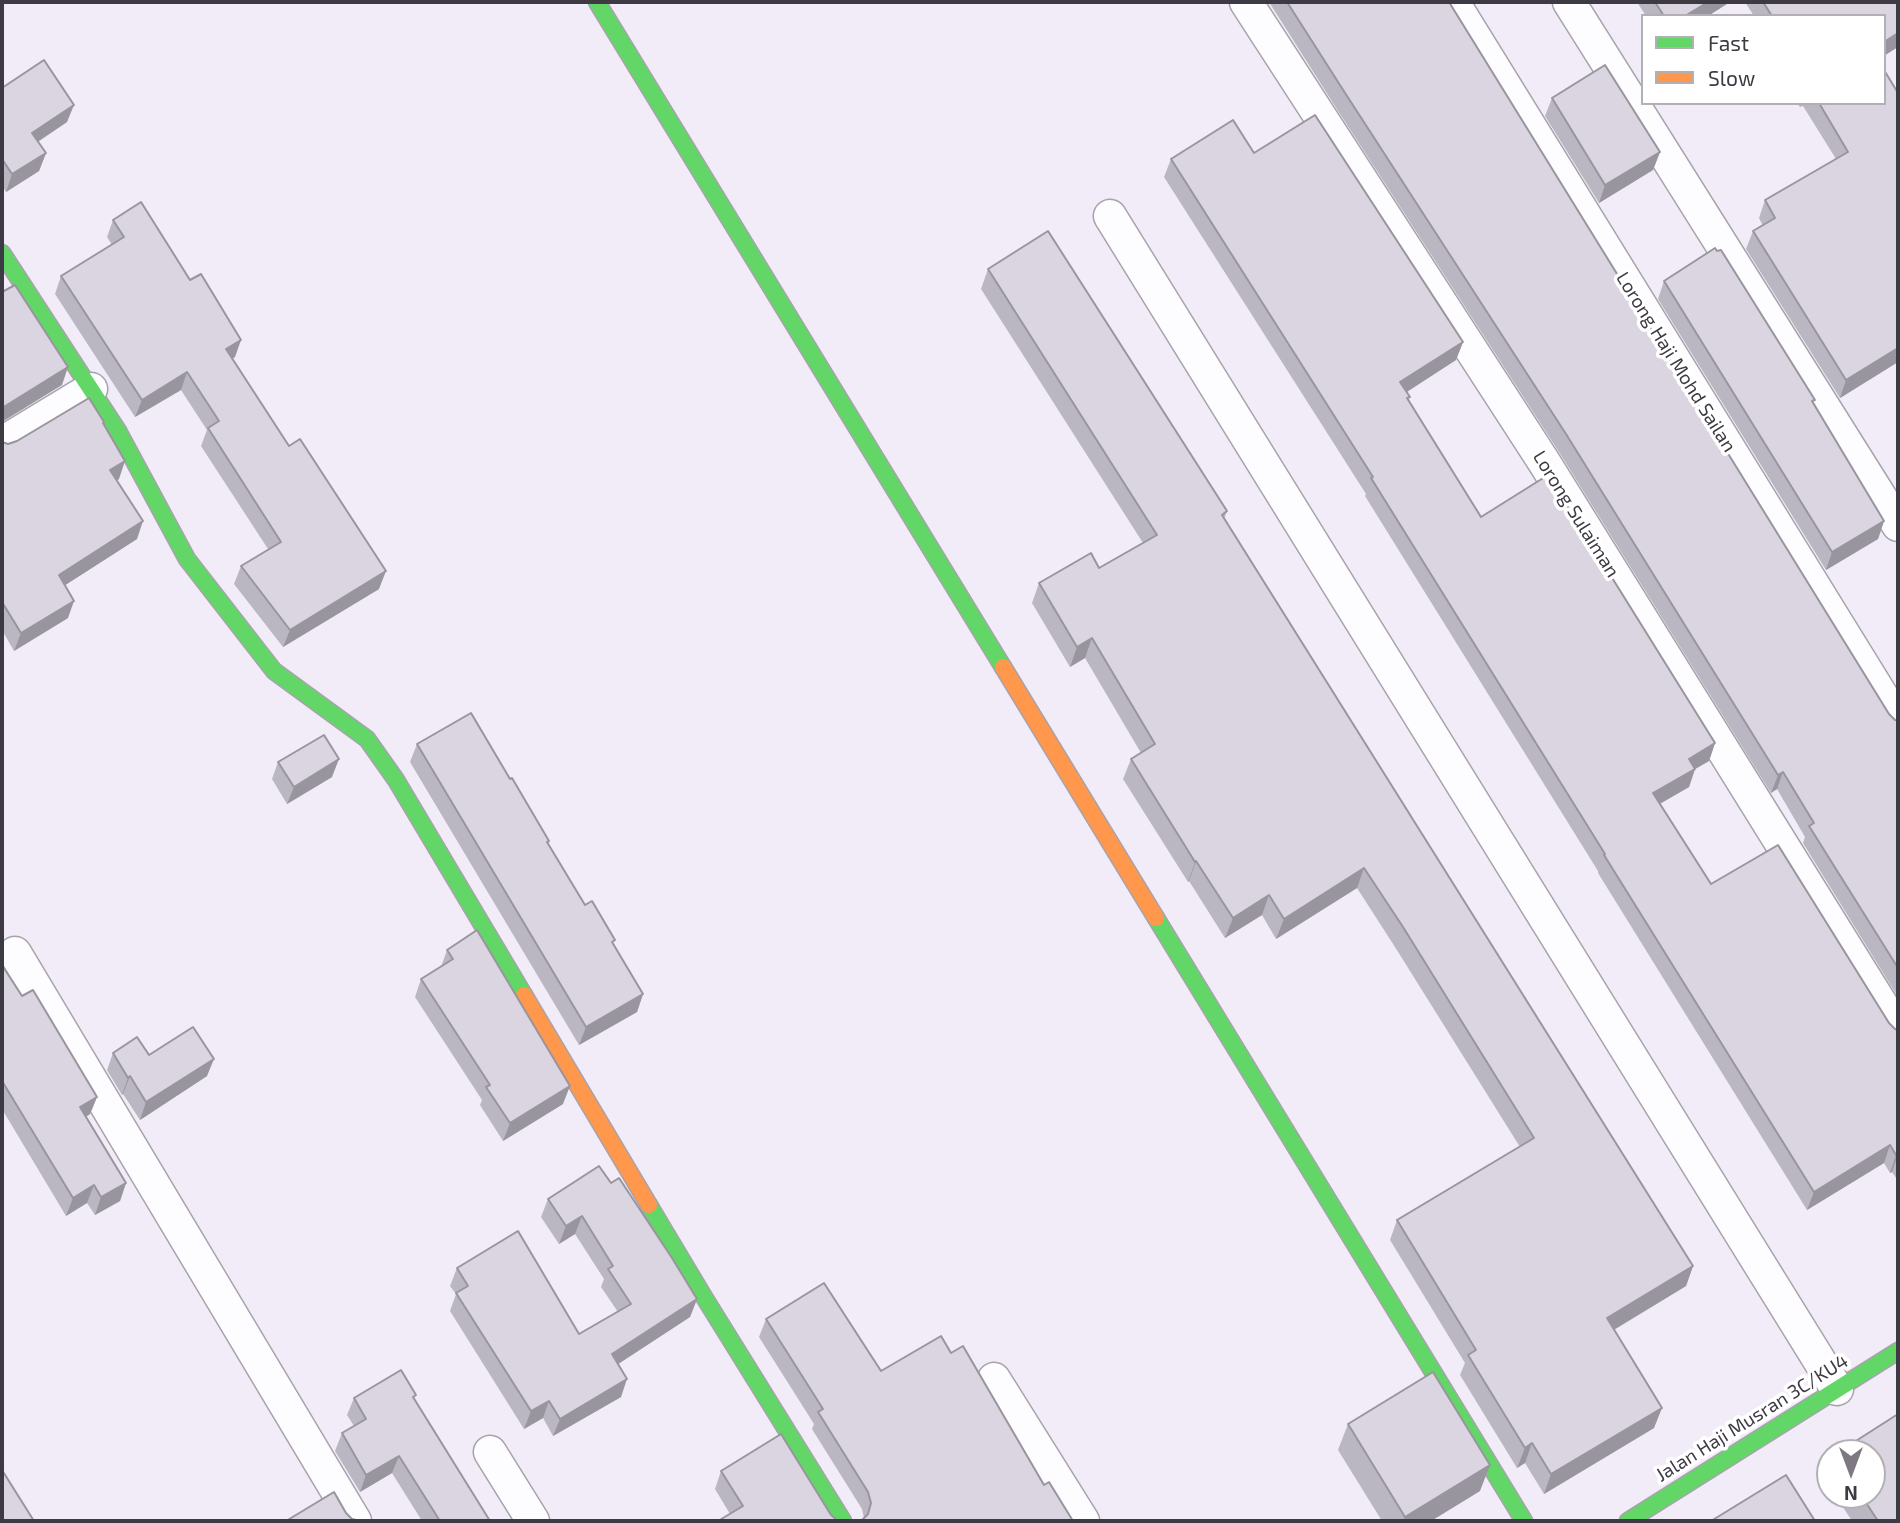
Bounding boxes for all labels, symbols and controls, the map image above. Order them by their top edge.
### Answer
legend [1641,14,1886,105]
text: Fast [1708,30,1749,55]
text: Slow [1708,65,1755,90]
street label: Lorong Haji Mohd Sailan [1611,268,1741,456]
street label: Lorong Sulaiman [1528,446,1624,582]
street label: Jalan Haji Musran 3C/KU4 [1652,1349,1852,1487]
north arrow [1816,1439,1886,1509]
text: N [1844,1482,1858,1505]

